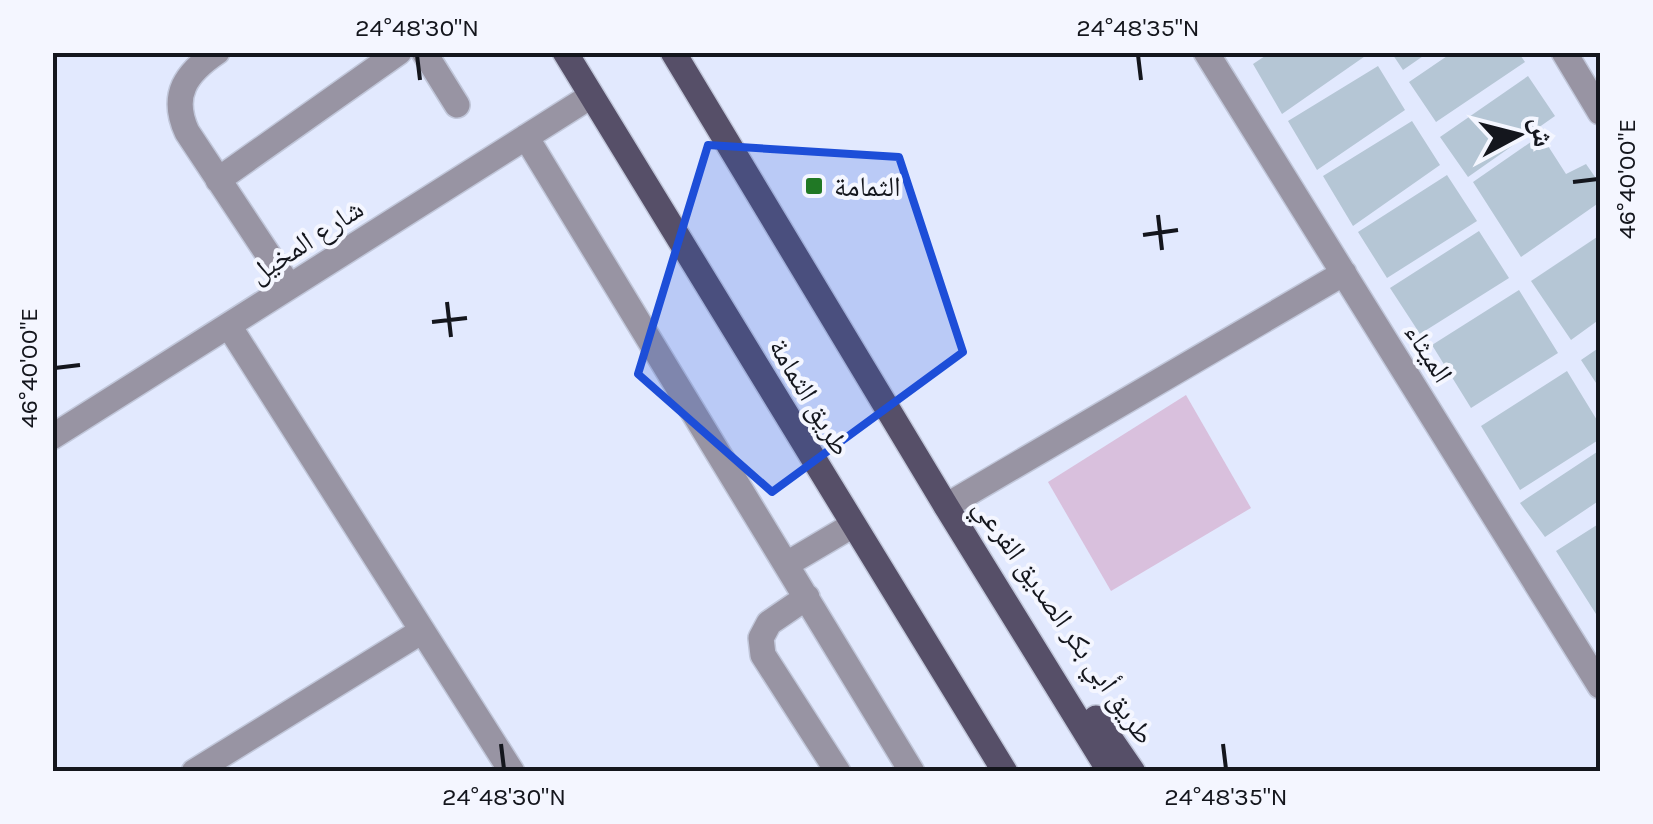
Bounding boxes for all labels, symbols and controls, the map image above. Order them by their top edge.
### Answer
text: 24°48'30"N [355,13,479,42]
text: 24°48'35"N [1076,13,1200,42]
north arrow [1468,85,1568,185]
text: ش [1524,115,1561,149]
text: 46°40'00"E [1612,119,1641,239]
place label: الثمامة [834,170,901,203]
marker: الثمامة [803,175,825,197]
street label: شارع المخيل [243,192,370,291]
text: 46°40'00"E [14,308,43,428]
street label: الميثاء [1398,317,1460,389]
street label: طريق الثمامة [761,332,858,462]
street label: طريق أبي بكر الصديق الفرعي [962,491,1162,754]
text: 24°48'30"N [442,782,566,811]
text: 24°48'35"N [1164,782,1288,811]

